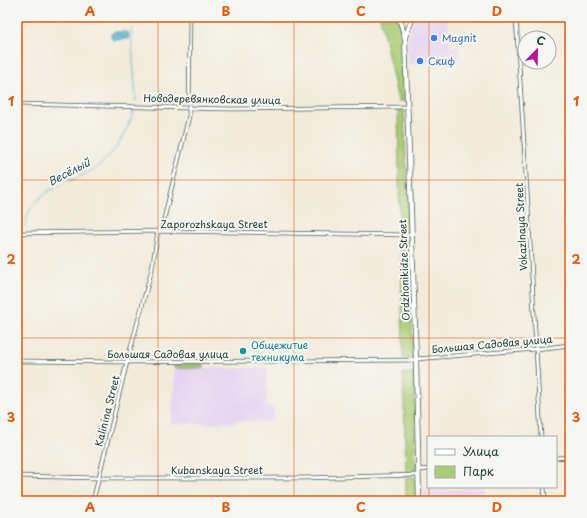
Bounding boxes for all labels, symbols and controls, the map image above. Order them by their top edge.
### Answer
text: A [85,1,95,20]
text: B [222,1,231,20]
text: C [356,1,366,20]
text: D [492,1,502,20]
place label: Magnit [442,30,477,45]
north arrow [517,30,557,70]
text: С [534,31,548,50]
marker: Magnit [429,33,439,43]
place label: Скиф [428,53,455,68]
marker: Скиф [415,56,425,66]
street label: Новодеревянковская улица [143,90,282,107]
text: 1 [8,91,14,110]
text: 1 [573,91,579,110]
water label: Весёлый [45,153,94,190]
street label: Vokazlnaya Street [511,183,531,271]
street label: Zaporozhskaya Street [160,216,268,232]
street label: Ordzhonikidze Street [394,219,413,321]
text: 2 [6,249,16,268]
text: 2 [571,249,581,268]
street label: Большая Садовая улица [431,331,554,356]
place label: Общежитие техникума [251,337,308,364]
street label: Большая Садовая улица [107,346,229,361]
marker: Общежитие техникума [238,346,248,356]
street label: Kalinina Street [90,374,123,448]
text: 3 [7,407,16,426]
text: 3 [572,407,581,426]
legend [427,436,557,488]
text: Улица [463,442,499,460]
street label: Kubanskaya Street [171,462,263,478]
text: Парк [463,462,495,480]
text: A [85,497,95,516]
text: B [222,497,231,516]
text: C [356,497,366,516]
text: D [492,497,502,516]

